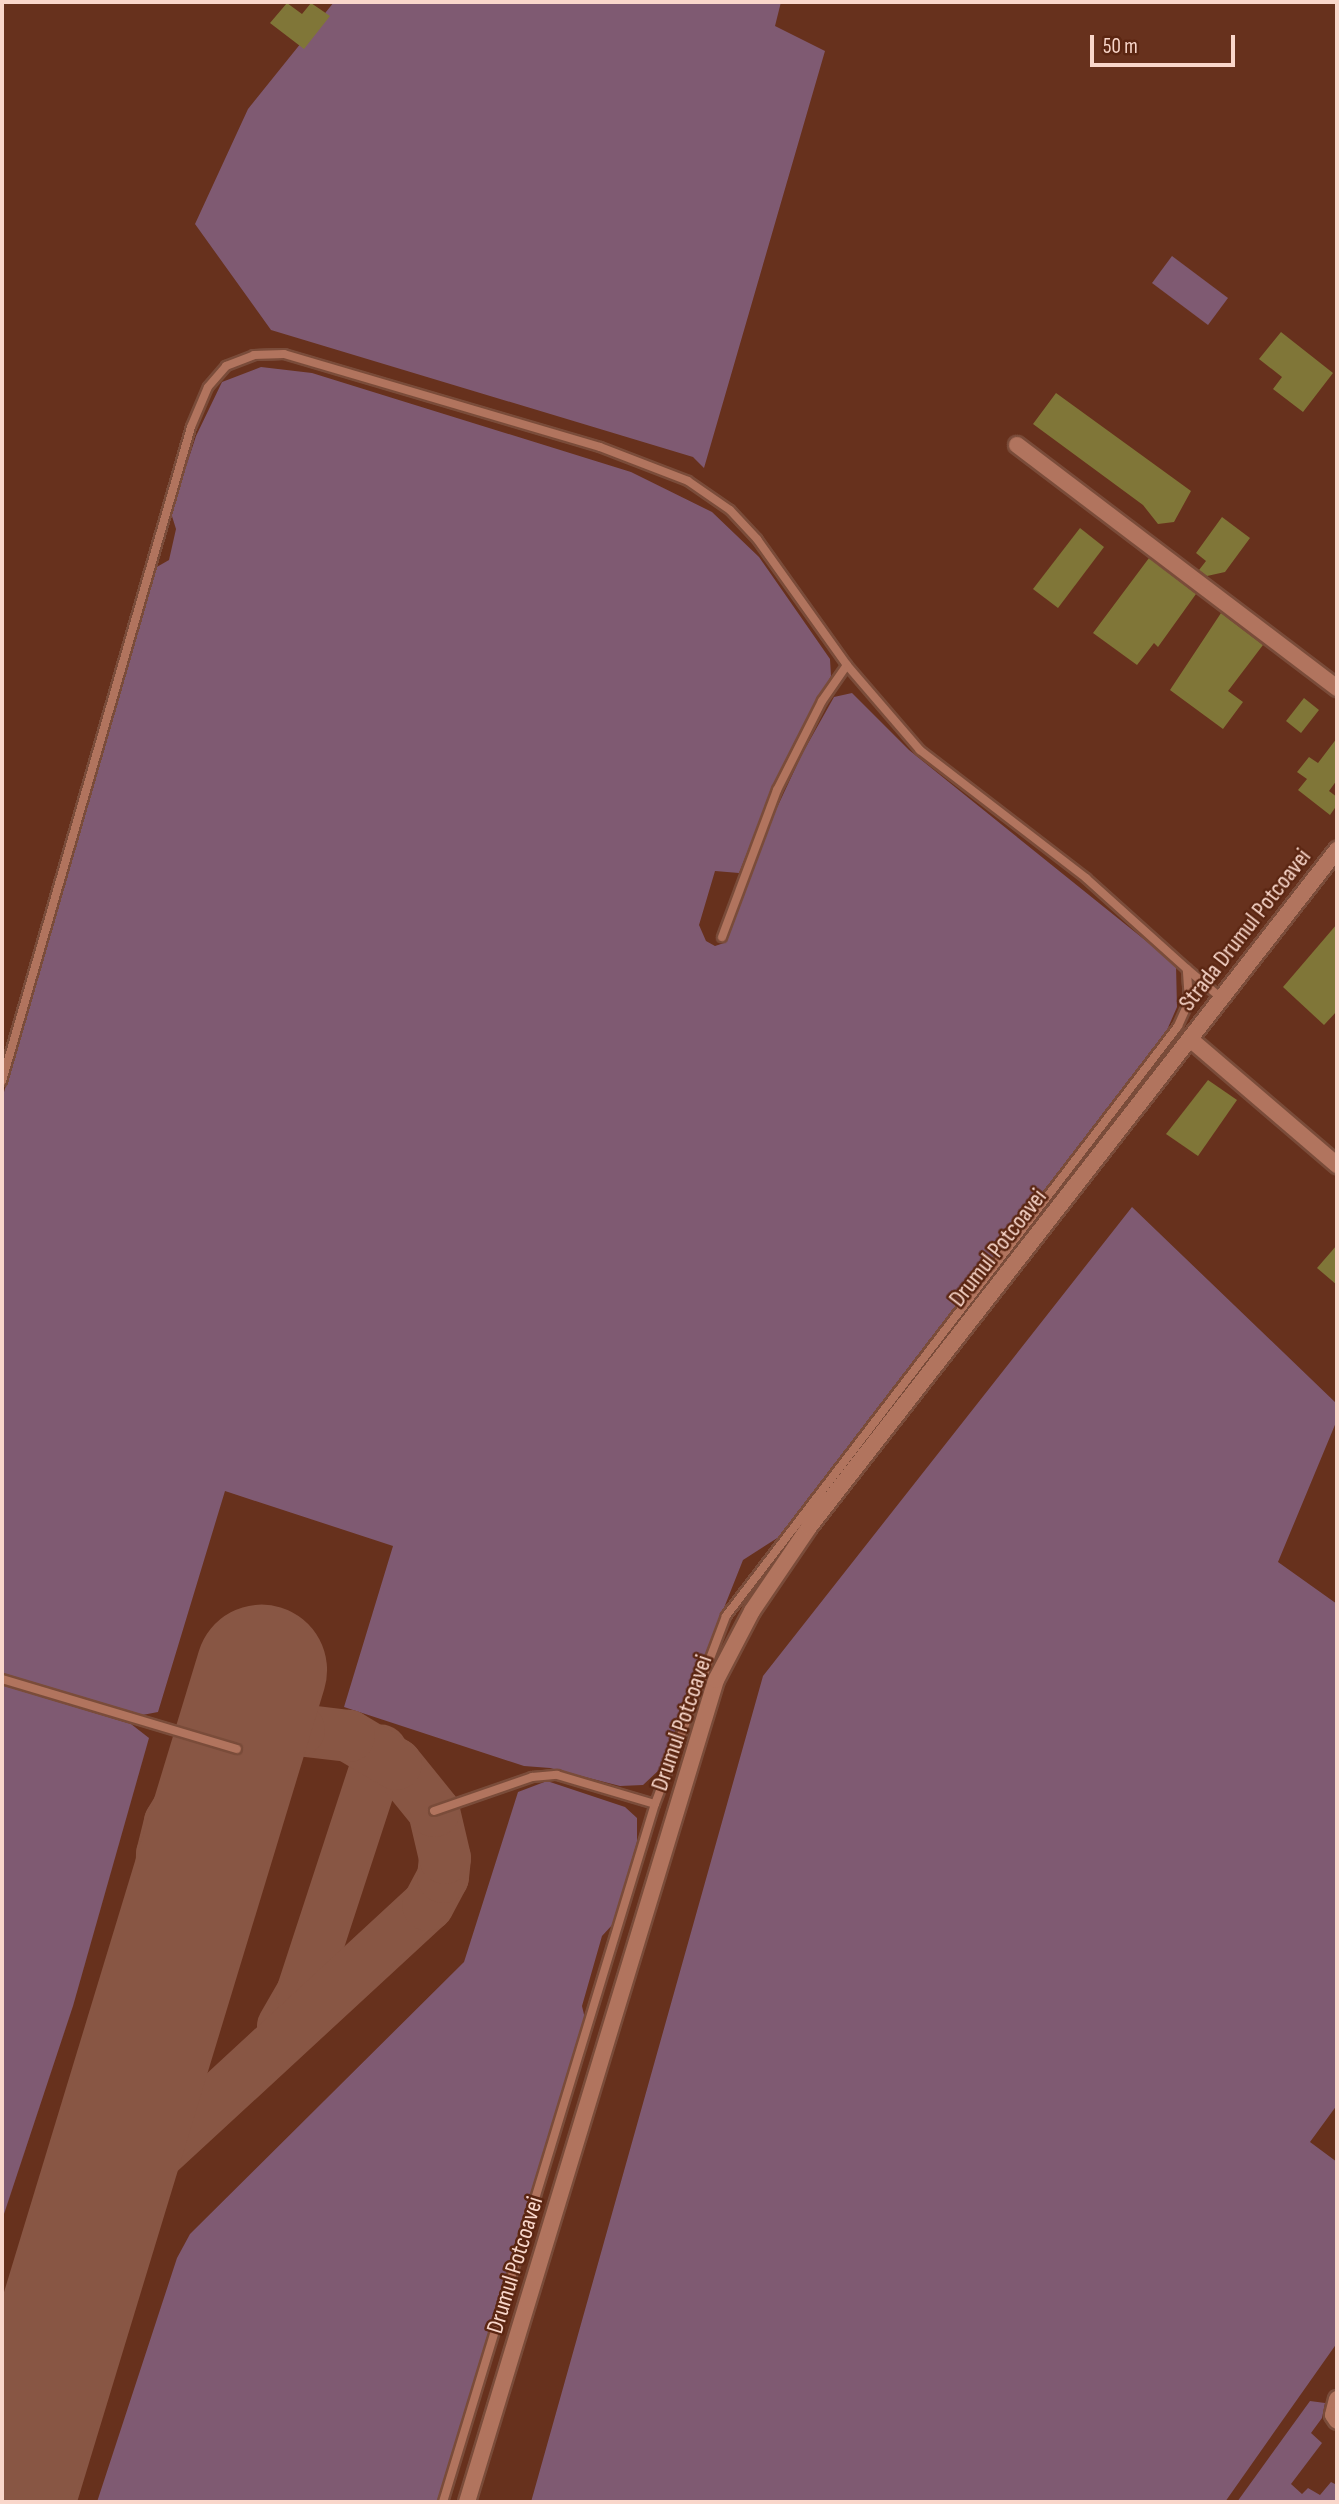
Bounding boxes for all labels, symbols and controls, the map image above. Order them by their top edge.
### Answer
scale bar [1094,21,1239,65]
text: 50 m [1103,34,1138,59]
street label: Strada Drumul Potcoavei [1173,843,1317,1017]
street label: Drumul Potcoavei [943,1183,1053,1313]
street label: Drumul Potcoavei [645,1651,719,1795]
street label: Drumul Potcoavei [481,2193,549,2337]

